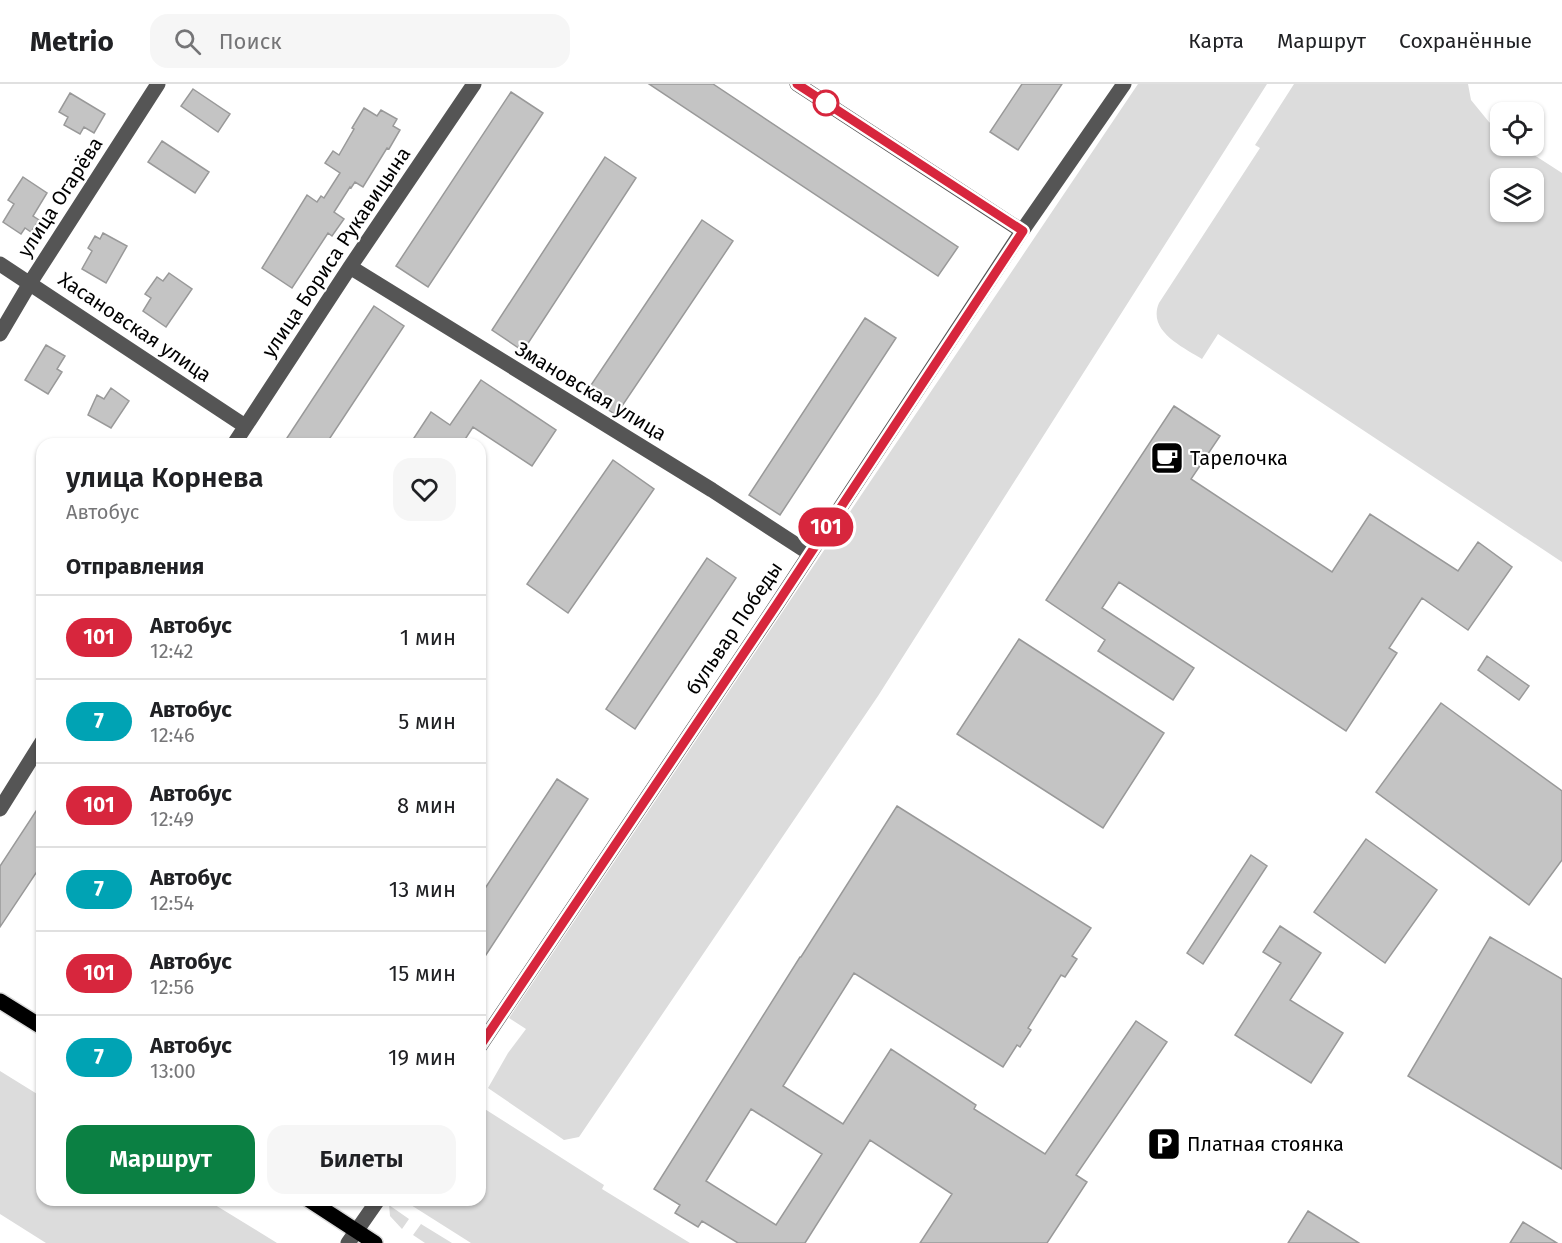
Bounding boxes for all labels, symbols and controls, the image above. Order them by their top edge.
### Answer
search box [150,14,570,68]
text: Metrio [30,25,114,58]
icon: search [171,25,204,58]
text: Поиск [219,28,282,55]
text: Карта [1188,28,1244,54]
text: Маршрут [1277,28,1366,54]
text: Сохранённые [1399,28,1532,54]
unlabelled marker [813,90,839,116]
map controls [1490,102,1544,222]
button: locate [1490,102,1544,156]
street label: улица Огарёва [12,132,108,262]
street label: улица Бориса Рукавицына [257,142,415,362]
button: layers [1490,168,1544,222]
street label: Хасановская улица [54,267,216,387]
street label: Змановская улица [511,336,671,446]
cafe icon: Тарелочка [1149,440,1185,476]
place label: Тарелочка [1190,446,1288,470]
button: heart [393,458,456,521]
text: улица Корнева [66,461,264,494]
text: Автобус [66,500,139,524]
line badge: 101 [792,508,860,546]
text: 101 [810,514,842,540]
text: Отправления [66,553,204,580]
street label: бульвар Победы [681,557,787,699]
text: Автобус [150,612,232,639]
text: 101 [83,624,115,650]
text: 1 мин [400,624,456,651]
text: 12:42 [150,639,193,663]
text: Автобус [150,696,232,723]
text: 7 [94,708,104,734]
text: 5 мин [398,708,456,735]
text: 12:46 [150,723,195,747]
text: Автобус [150,780,232,807]
text: 101 [83,792,115,818]
text: 8 мин [397,792,456,819]
text: 12:49 [150,807,194,831]
text: Автобус [150,864,232,891]
text: 7 [94,876,104,902]
text: 13 мин [389,876,456,903]
text: 12:54 [150,891,194,915]
text: Автобус [150,948,232,975]
text: 101 [83,960,115,986]
text: 15 мин [389,960,456,987]
text: 12:56 [150,975,194,999]
text: Автобус [150,1032,232,1059]
text: 7 [94,1044,104,1070]
text: 19 мин [388,1044,456,1071]
text: 13:00 [150,1059,196,1083]
button: Маршрут [66,1125,255,1194]
button: Билеты [267,1125,456,1194]
parking icon: Платная стоянка [1146,1126,1182,1162]
place label: Платная стоянка [1187,1132,1344,1156]

